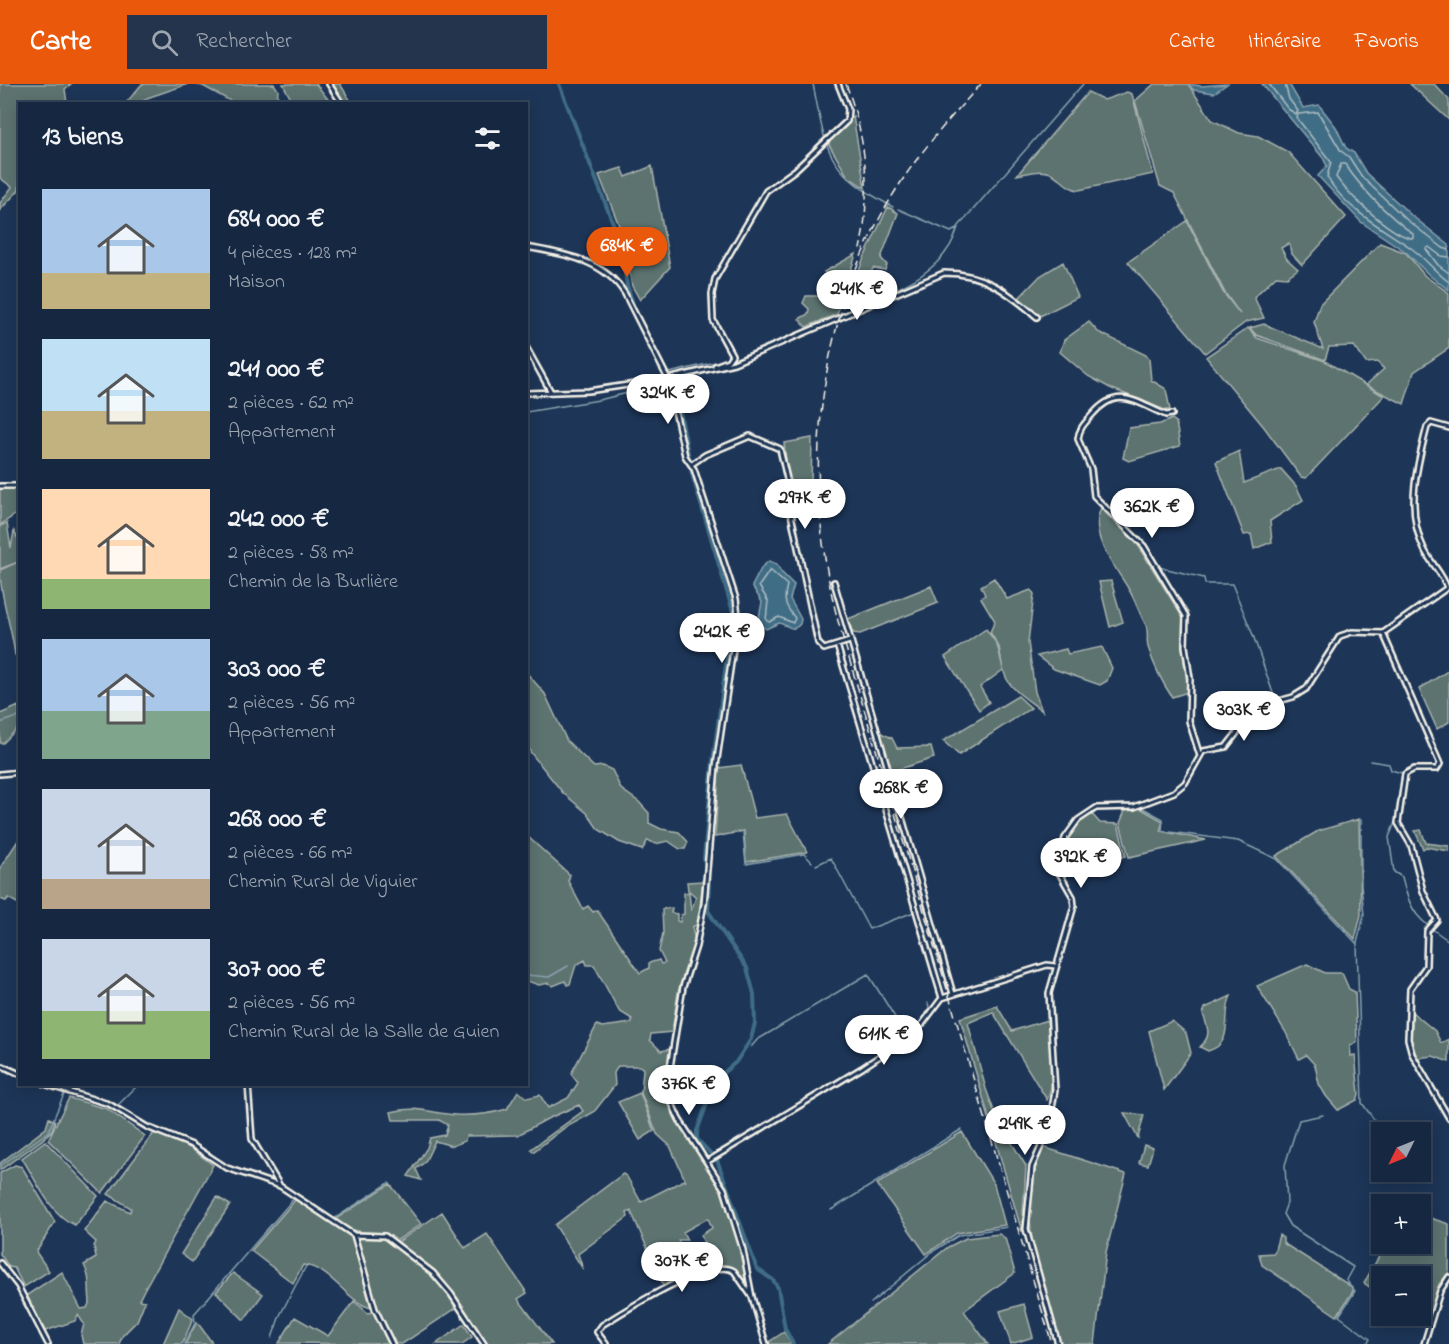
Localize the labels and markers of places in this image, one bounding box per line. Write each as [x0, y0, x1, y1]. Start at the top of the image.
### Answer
pin: 684K € [578, 227, 676, 278]
pin: 241K € [808, 270, 906, 321]
pin: 324K € [619, 374, 717, 425]
pin: 297K € [756, 479, 854, 530]
pin: 362K € [1103, 488, 1201, 539]
pin: 242K € [673, 613, 771, 664]
pin: 303K € [1195, 691, 1293, 742]
pin: 268K € [852, 769, 950, 820]
pin: 392K € [1032, 838, 1130, 889]
pin: 611K € [835, 1015, 933, 1066]
pin: 376K € [640, 1065, 738, 1116]
pin: 249K € [976, 1105, 1074, 1156]
pin: 307K € [633, 1242, 731, 1293]

